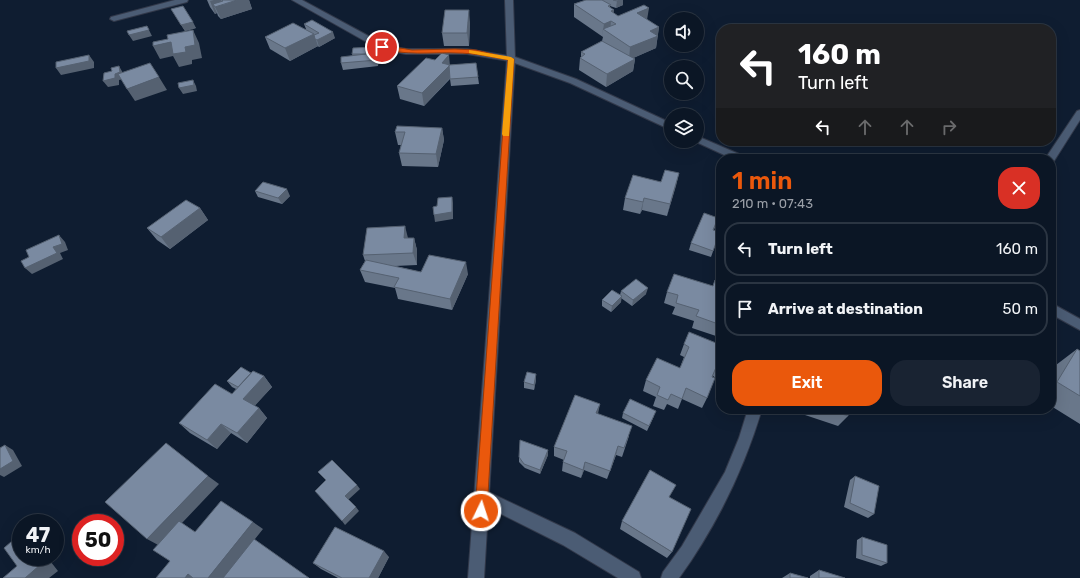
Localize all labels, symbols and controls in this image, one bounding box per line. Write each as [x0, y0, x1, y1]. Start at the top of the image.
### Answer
map controls [664, 12, 704, 148]
button: sound [664, 12, 704, 52]
pin [365, 30, 399, 64]
icon: arrive [371, 36, 393, 58]
text: 160 m [798, 38, 881, 71]
icon: left [732, 40, 784, 92]
button: search [664, 60, 704, 100]
text: Turn left [798, 72, 868, 94]
button: layers [664, 108, 704, 148]
icon: left [812, 116, 834, 138]
icon: ahead [854, 116, 876, 138]
icon: ahead [896, 116, 918, 138]
icon: right [938, 116, 960, 138]
text: 1 min [732, 167, 792, 195]
button: close [998, 167, 1040, 209]
text: 210 m · 07:43 [732, 196, 813, 211]
icon: left [734, 238, 756, 260]
text: Turn left [768, 240, 833, 258]
text: 160 m [996, 240, 1038, 258]
icon: arrive [734, 298, 756, 320]
text: Arrive at destination [768, 300, 923, 318]
text: 50 m [1003, 300, 1038, 318]
button: Exit [732, 360, 882, 406]
button: Share [890, 360, 1040, 406]
position arrow [460, 490, 502, 532]
speed limit sign: 50 [72, 514, 124, 566]
text: 47 [26, 523, 50, 547]
text: km/h [26, 544, 50, 556]

